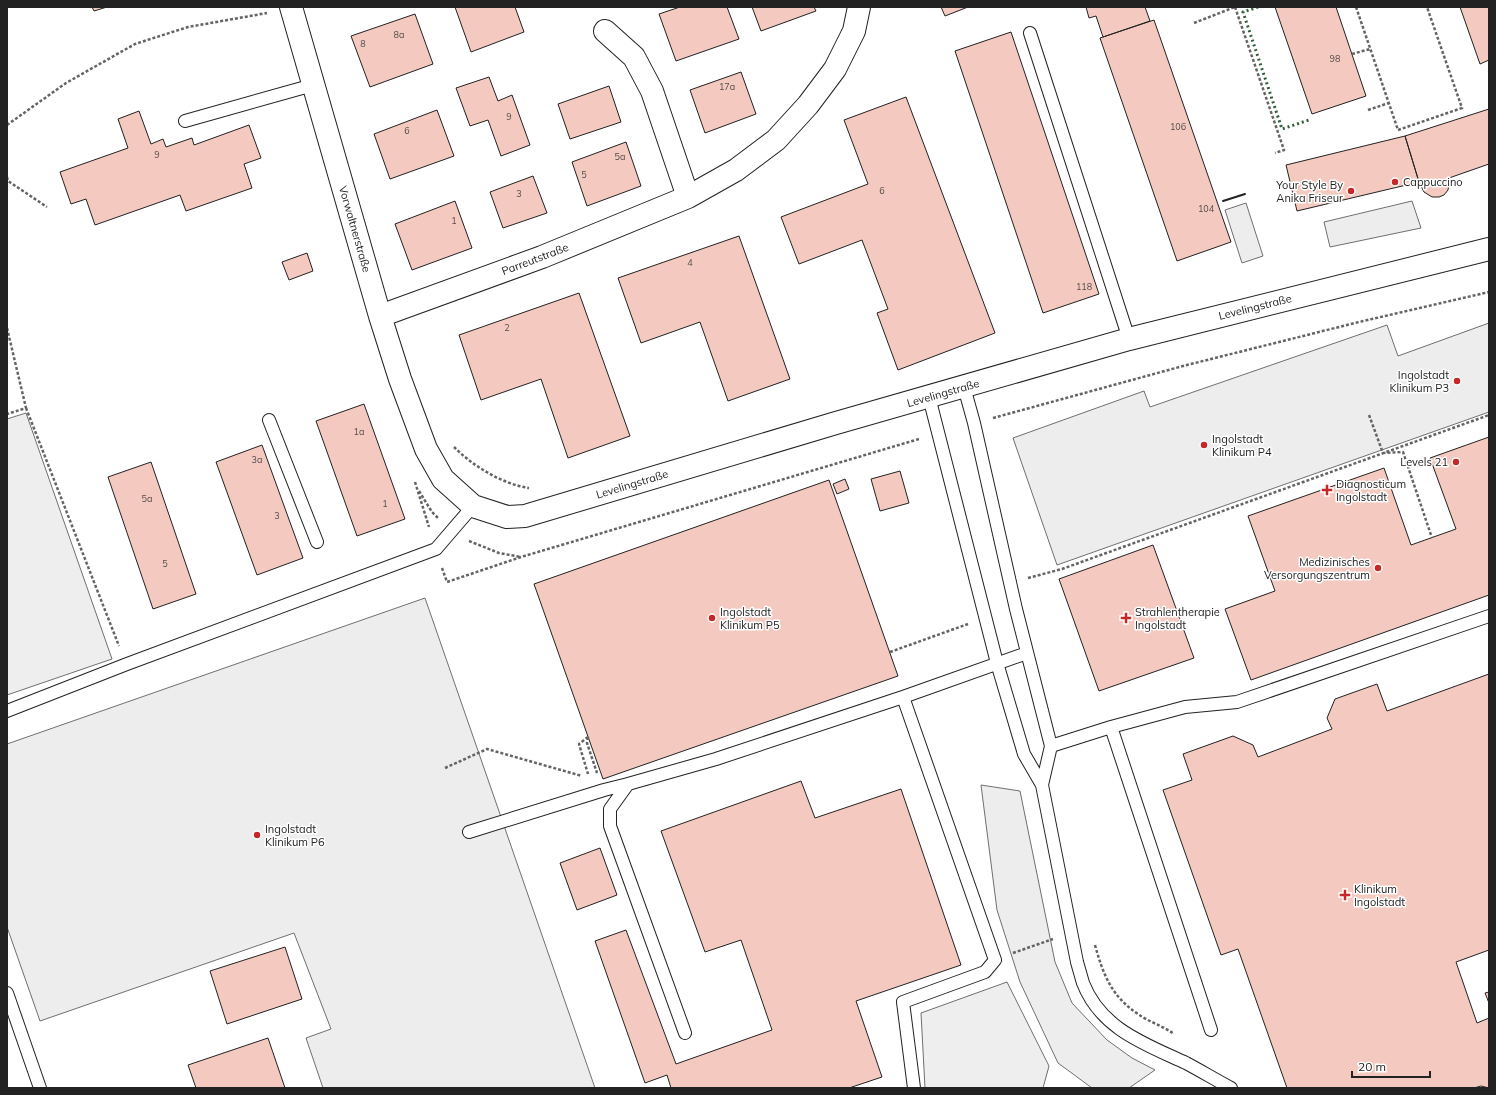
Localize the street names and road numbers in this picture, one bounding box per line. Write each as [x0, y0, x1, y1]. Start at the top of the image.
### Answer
street label: Vorwaltnerstraße [336, 184, 374, 274]
street label: Parreutstraße [500, 240, 570, 278]
street label: Levelingstraße [1217, 291, 1293, 323]
street label: Levelingstraße [905, 376, 981, 410]
street label: Levelingstraße [594, 466, 670, 502]

